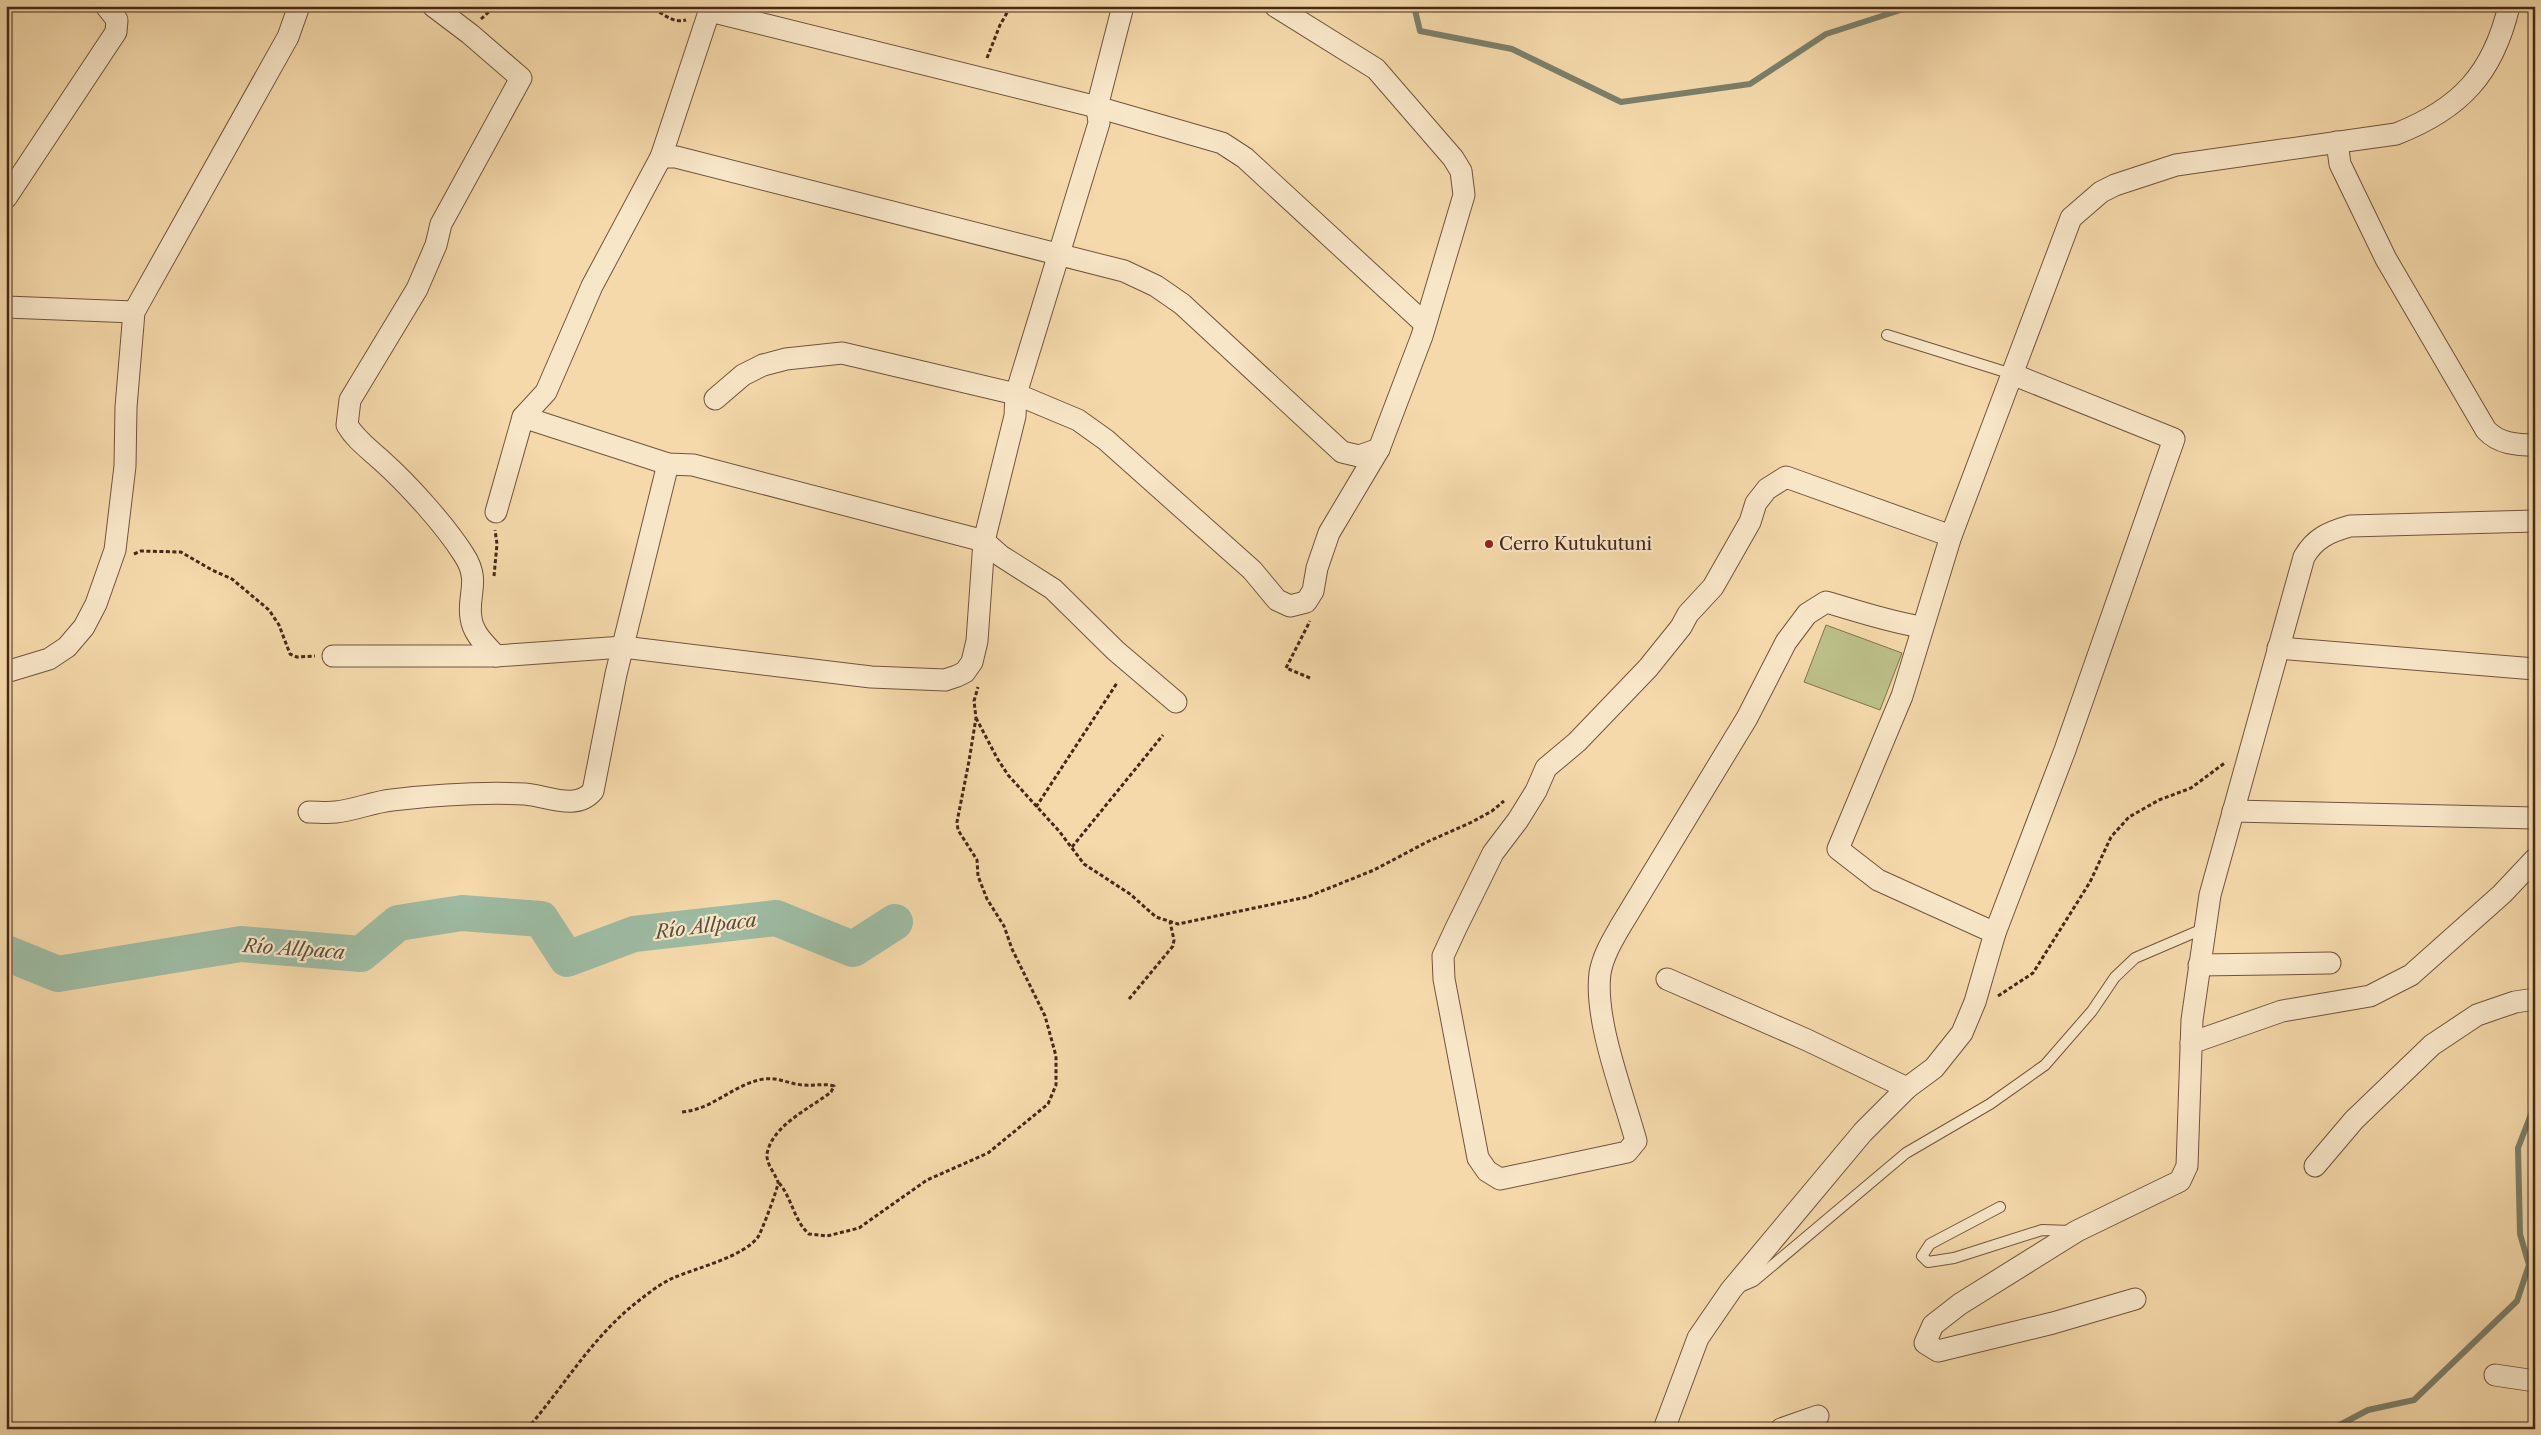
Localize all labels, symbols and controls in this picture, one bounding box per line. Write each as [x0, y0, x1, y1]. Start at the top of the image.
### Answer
place label: Cerro Kutukutuni [1499, 533, 1652, 555]
marker: Cerro Kutukutuni [1483, 538, 1495, 550]
water label: Río Allpaca [652, 908, 759, 944]
water label: Río Allpaca [240, 934, 346, 964]

